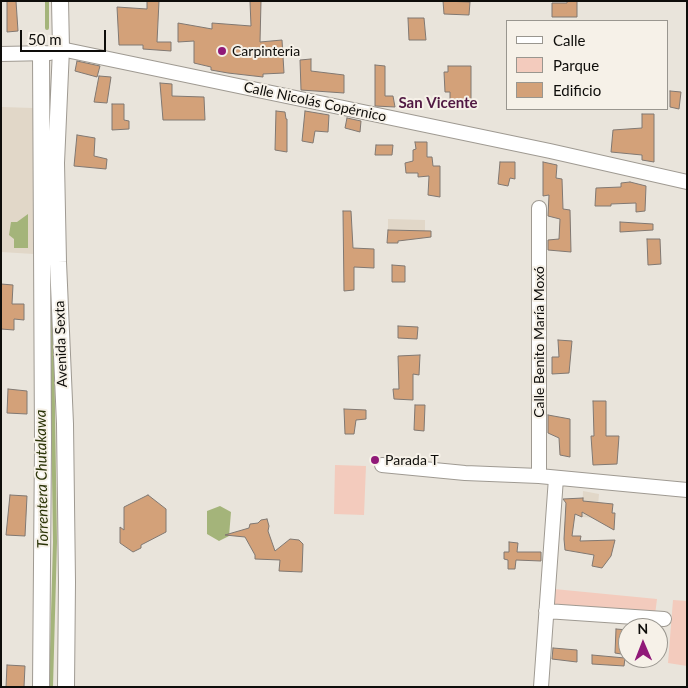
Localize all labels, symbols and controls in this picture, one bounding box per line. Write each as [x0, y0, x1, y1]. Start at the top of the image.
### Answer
scale bar [22, 20, 109, 52]
legend [506, 20, 668, 110]
text: 50 m [28, 30, 62, 48]
text: Calle [553, 31, 585, 49]
place label: Carpinteria [232, 43, 300, 59]
marker: Carpinteria [216, 45, 228, 57]
text: Parque [553, 56, 599, 74]
street label: Calle Nicolás Copérnico [242, 79, 388, 125]
text: Edificio [553, 81, 601, 99]
district label: San Vicente [398, 94, 478, 112]
street label: Calle Benito María Moxó [531, 266, 547, 418]
street label: Avenida Sexta [51, 300, 71, 388]
water label: Torrentera Chutakawa [32, 410, 52, 548]
place label: Parada T [385, 452, 439, 468]
marker: Parada T [369, 454, 381, 466]
north arrow [618, 618, 668, 668]
text: N [637, 620, 648, 637]

